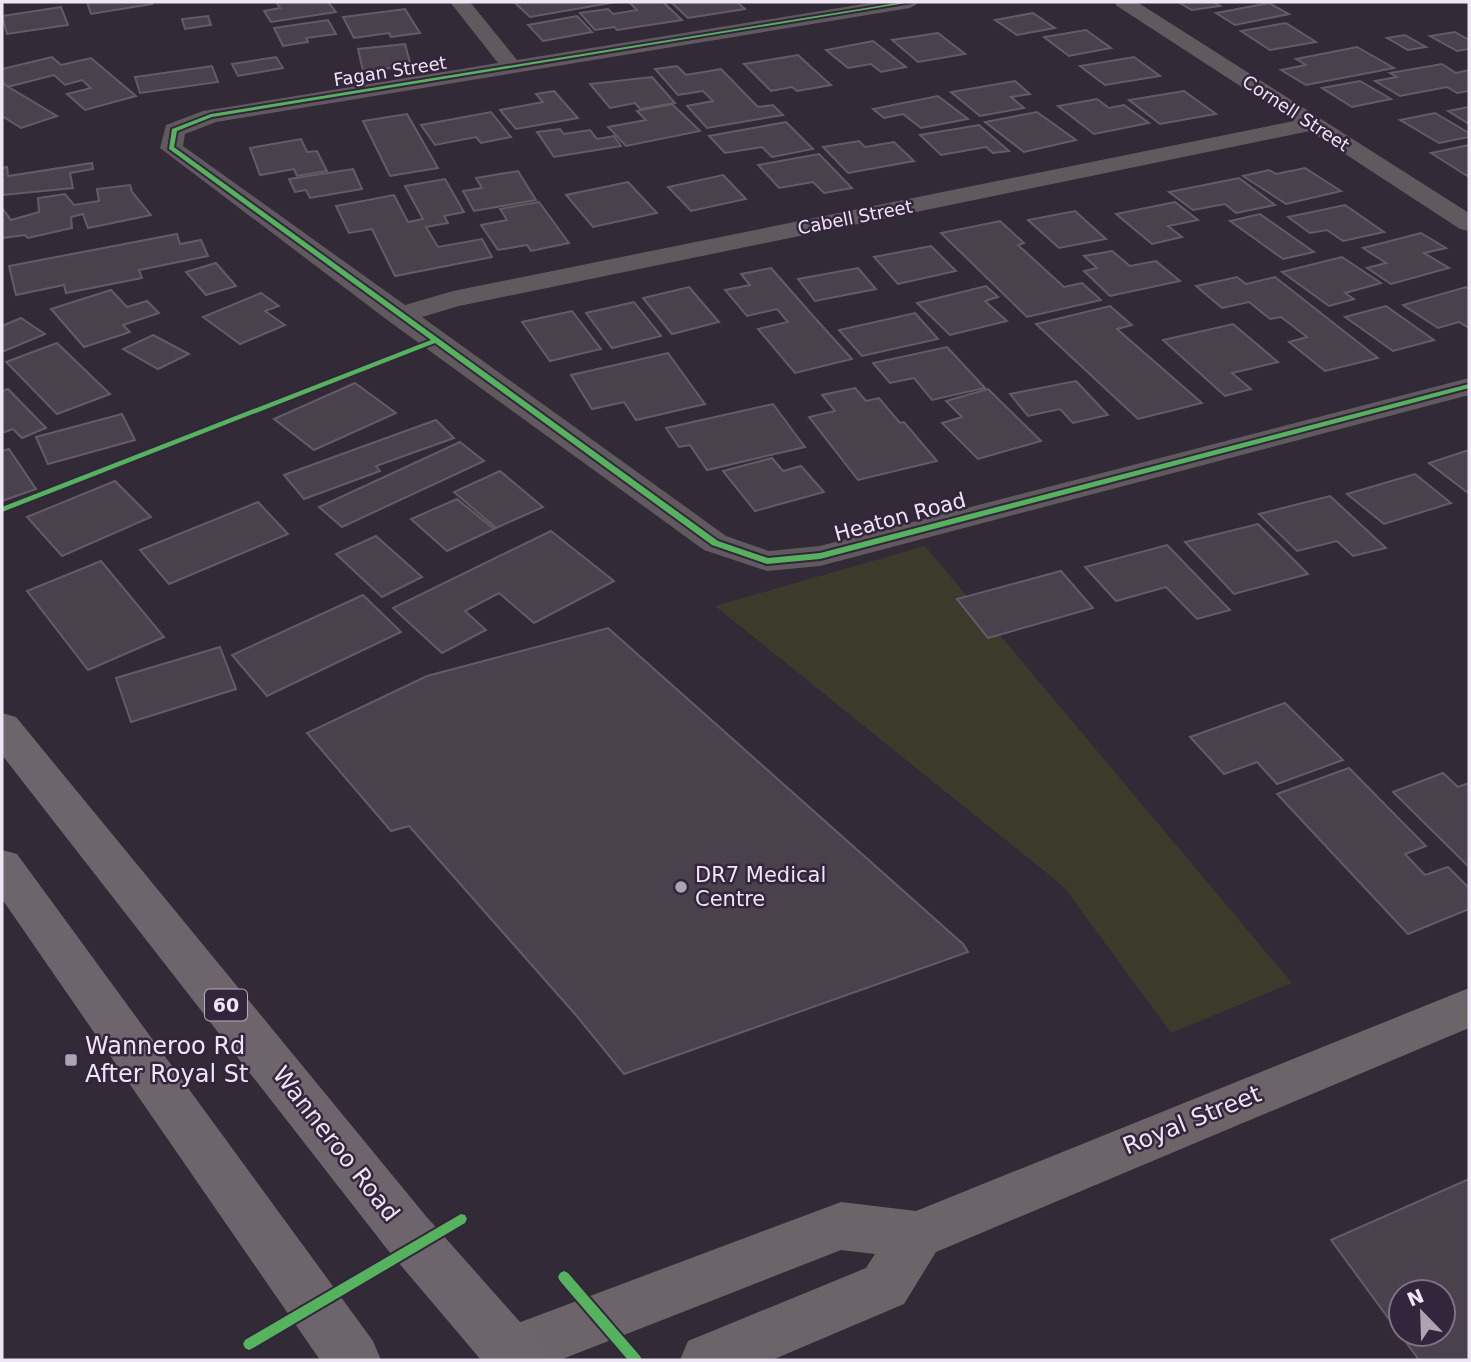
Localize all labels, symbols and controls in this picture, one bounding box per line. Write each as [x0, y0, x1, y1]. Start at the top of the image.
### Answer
street label: Fagan Street [332, 52, 448, 90]
street label: Cornell Street [1238, 71, 1354, 155]
street label: Cabell Street [796, 196, 914, 238]
street label: Heaton Road [832, 488, 968, 546]
place label: DR7 Medical Centre [695, 863, 826, 911]
marker: DR7 Medical Centre [673, 879, 689, 895]
road number: 60 [205, 990, 247, 1021]
place label: Wanneroo Rd After Royal St [85, 1032, 248, 1088]
marker: Wanneroo Rd After Royal St [63, 1052, 79, 1068]
street label: Wanneroo Road [267, 1061, 405, 1227]
street label: Royal Street [1119, 1080, 1265, 1160]
north arrow [1387, 1278, 1457, 1348]
text: N [1404, 1284, 1427, 1311]

